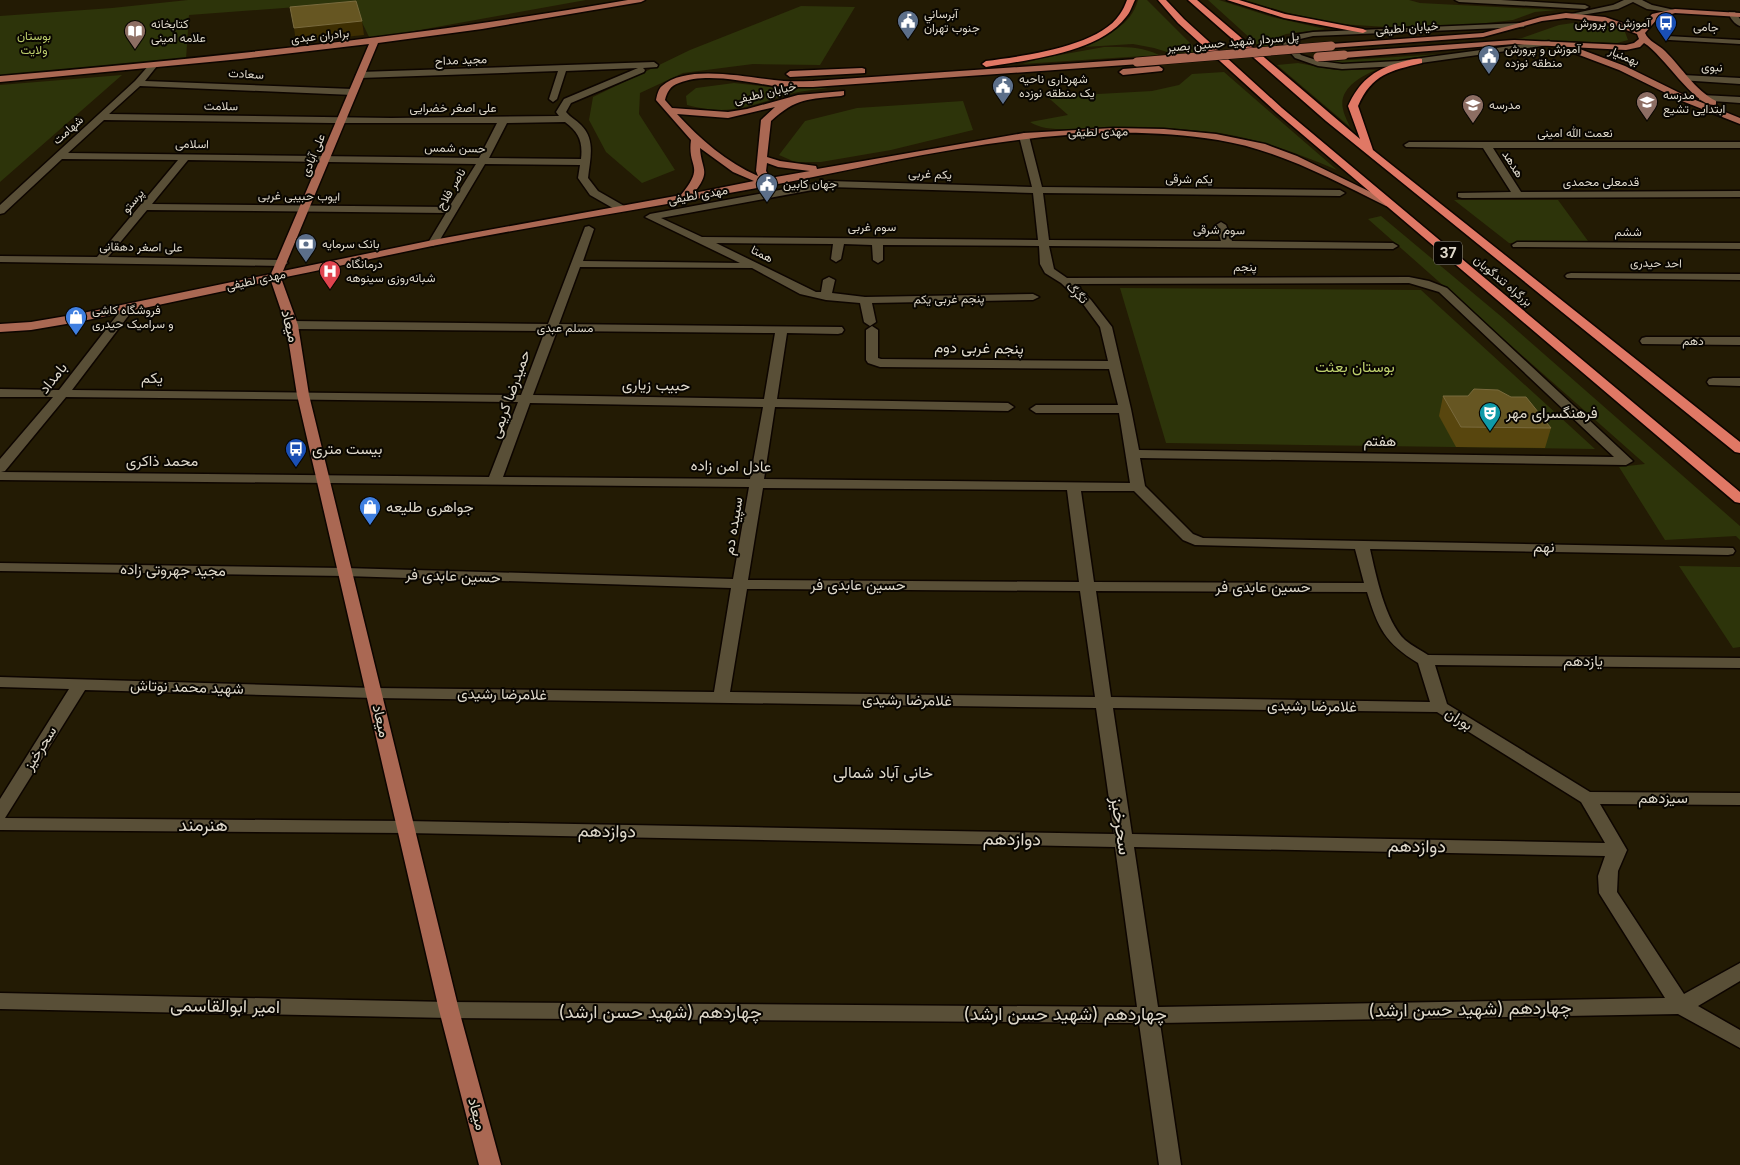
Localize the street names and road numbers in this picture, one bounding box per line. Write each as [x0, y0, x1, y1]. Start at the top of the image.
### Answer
street label: خیابان لطیفی [1375, 18, 1439, 38]
street label: جامی [1693, 18, 1719, 36]
street label: برادران عبدی [290, 25, 350, 47]
street label: پل سردار شهید حسین بصیر [1165, 28, 1300, 56]
street label: بهمنیار [1605, 42, 1642, 70]
street label: مجید مداح [435, 51, 487, 70]
street label: نبوی [1701, 58, 1723, 76]
street label: سعادت [228, 65, 264, 82]
street label: خیابان لطیفی [732, 78, 798, 108]
street label: سلامت [204, 98, 238, 113]
street label: علی اصغر خضرایی [409, 100, 497, 116]
street label: شهامت [49, 112, 87, 148]
street label: مهدی لطیفی [1068, 123, 1128, 141]
street label: نعمت الله امینی [1537, 125, 1613, 141]
street label: علی آبادی [297, 131, 329, 179]
street label: اسلامی [175, 136, 209, 152]
street label: حسن شمس [424, 139, 486, 157]
street label: هدهد [1499, 147, 1528, 180]
street label: ناصر فلاح [432, 165, 470, 213]
street label: یکم غربی [908, 165, 952, 183]
street label: یکم شرقی [1165, 171, 1213, 187]
street label: قدمعلی محمدی [1563, 174, 1639, 190]
street label: مهدی لطیفی [667, 182, 729, 208]
street label: پرستو [118, 186, 148, 216]
street label: ایوب حبیبی غربی [258, 187, 340, 205]
street label: سوم غربی [848, 219, 896, 235]
street label: سوم شرقی [1193, 222, 1245, 238]
street label: ششم [1614, 224, 1642, 240]
street label: علی اصغر دهقانی [99, 238, 183, 256]
street label: همتا [749, 242, 776, 265]
road number: 37 [1434, 242, 1462, 264]
street label: بزرگراه تندگویان [1470, 252, 1536, 310]
street label: احد حیدری [1630, 255, 1682, 271]
street label: پنجم [1233, 259, 1257, 275]
street label: مهدی لطیفی [225, 266, 287, 294]
street label: تگرگ [1063, 279, 1091, 307]
street label: پنجم غربی یکم [913, 290, 985, 308]
street label: میعاد [277, 308, 304, 344]
street label: مسلم عبدی [537, 320, 593, 336]
street label: دهم [1682, 333, 1704, 349]
street label: پنجم غربی دوم [934, 337, 1024, 359]
street label: حمیدرضا کریمی [485, 347, 535, 441]
street label: بامداد [34, 358, 71, 397]
street label: یکم [141, 368, 163, 388]
street label: حبیب زیاری [622, 374, 690, 396]
street label: هفتم [1363, 431, 1397, 451]
street label: محمد ذاکری [126, 451, 198, 471]
street label: عادل امن زاده [690, 455, 772, 477]
street label: سپیده دم [719, 495, 747, 556]
street label: نهم [1533, 537, 1555, 557]
street label: مجید جهروتی زاده [120, 559, 226, 581]
street label: حسین عابدی‌ فر [404, 564, 501, 588]
street label: حسین عابدی‌ فر [809, 575, 906, 595]
street label: حسین عابدی‌ فر [1214, 577, 1311, 597]
street label: یازدهم [1563, 651, 1603, 671]
street label: شهید محمد نوتاش [130, 675, 244, 699]
street label: غلامرضا رشیدی [457, 683, 547, 705]
street label: غلامرضا رشیدی [862, 689, 952, 711]
street label: غلامرضا رشیدی [1267, 695, 1357, 717]
street label: میعاد [369, 703, 394, 739]
street label: بوران [1442, 703, 1477, 734]
street label: سحرخیز [18, 722, 61, 774]
street label: سیزدهم [1638, 788, 1688, 808]
street label: سحرخیز [1106, 795, 1136, 856]
street label: هنرمند [178, 814, 228, 836]
street label: دوازدهم [578, 819, 636, 844]
street label: دوازدهم [983, 827, 1041, 852]
street label: دوازدهم [1388, 834, 1446, 859]
street label: امیر ابوالقاسمی [170, 994, 280, 1018]
street label: چهاردهم (شهید حسن ارشد) [1368, 996, 1572, 1023]
street label: چهاردهم (شهید حسن ارشد) [558, 1001, 762, 1024]
street label: چهاردهم (شهید حسن ارشد) [963, 1003, 1167, 1026]
street label: میعاد [464, 1095, 491, 1132]

